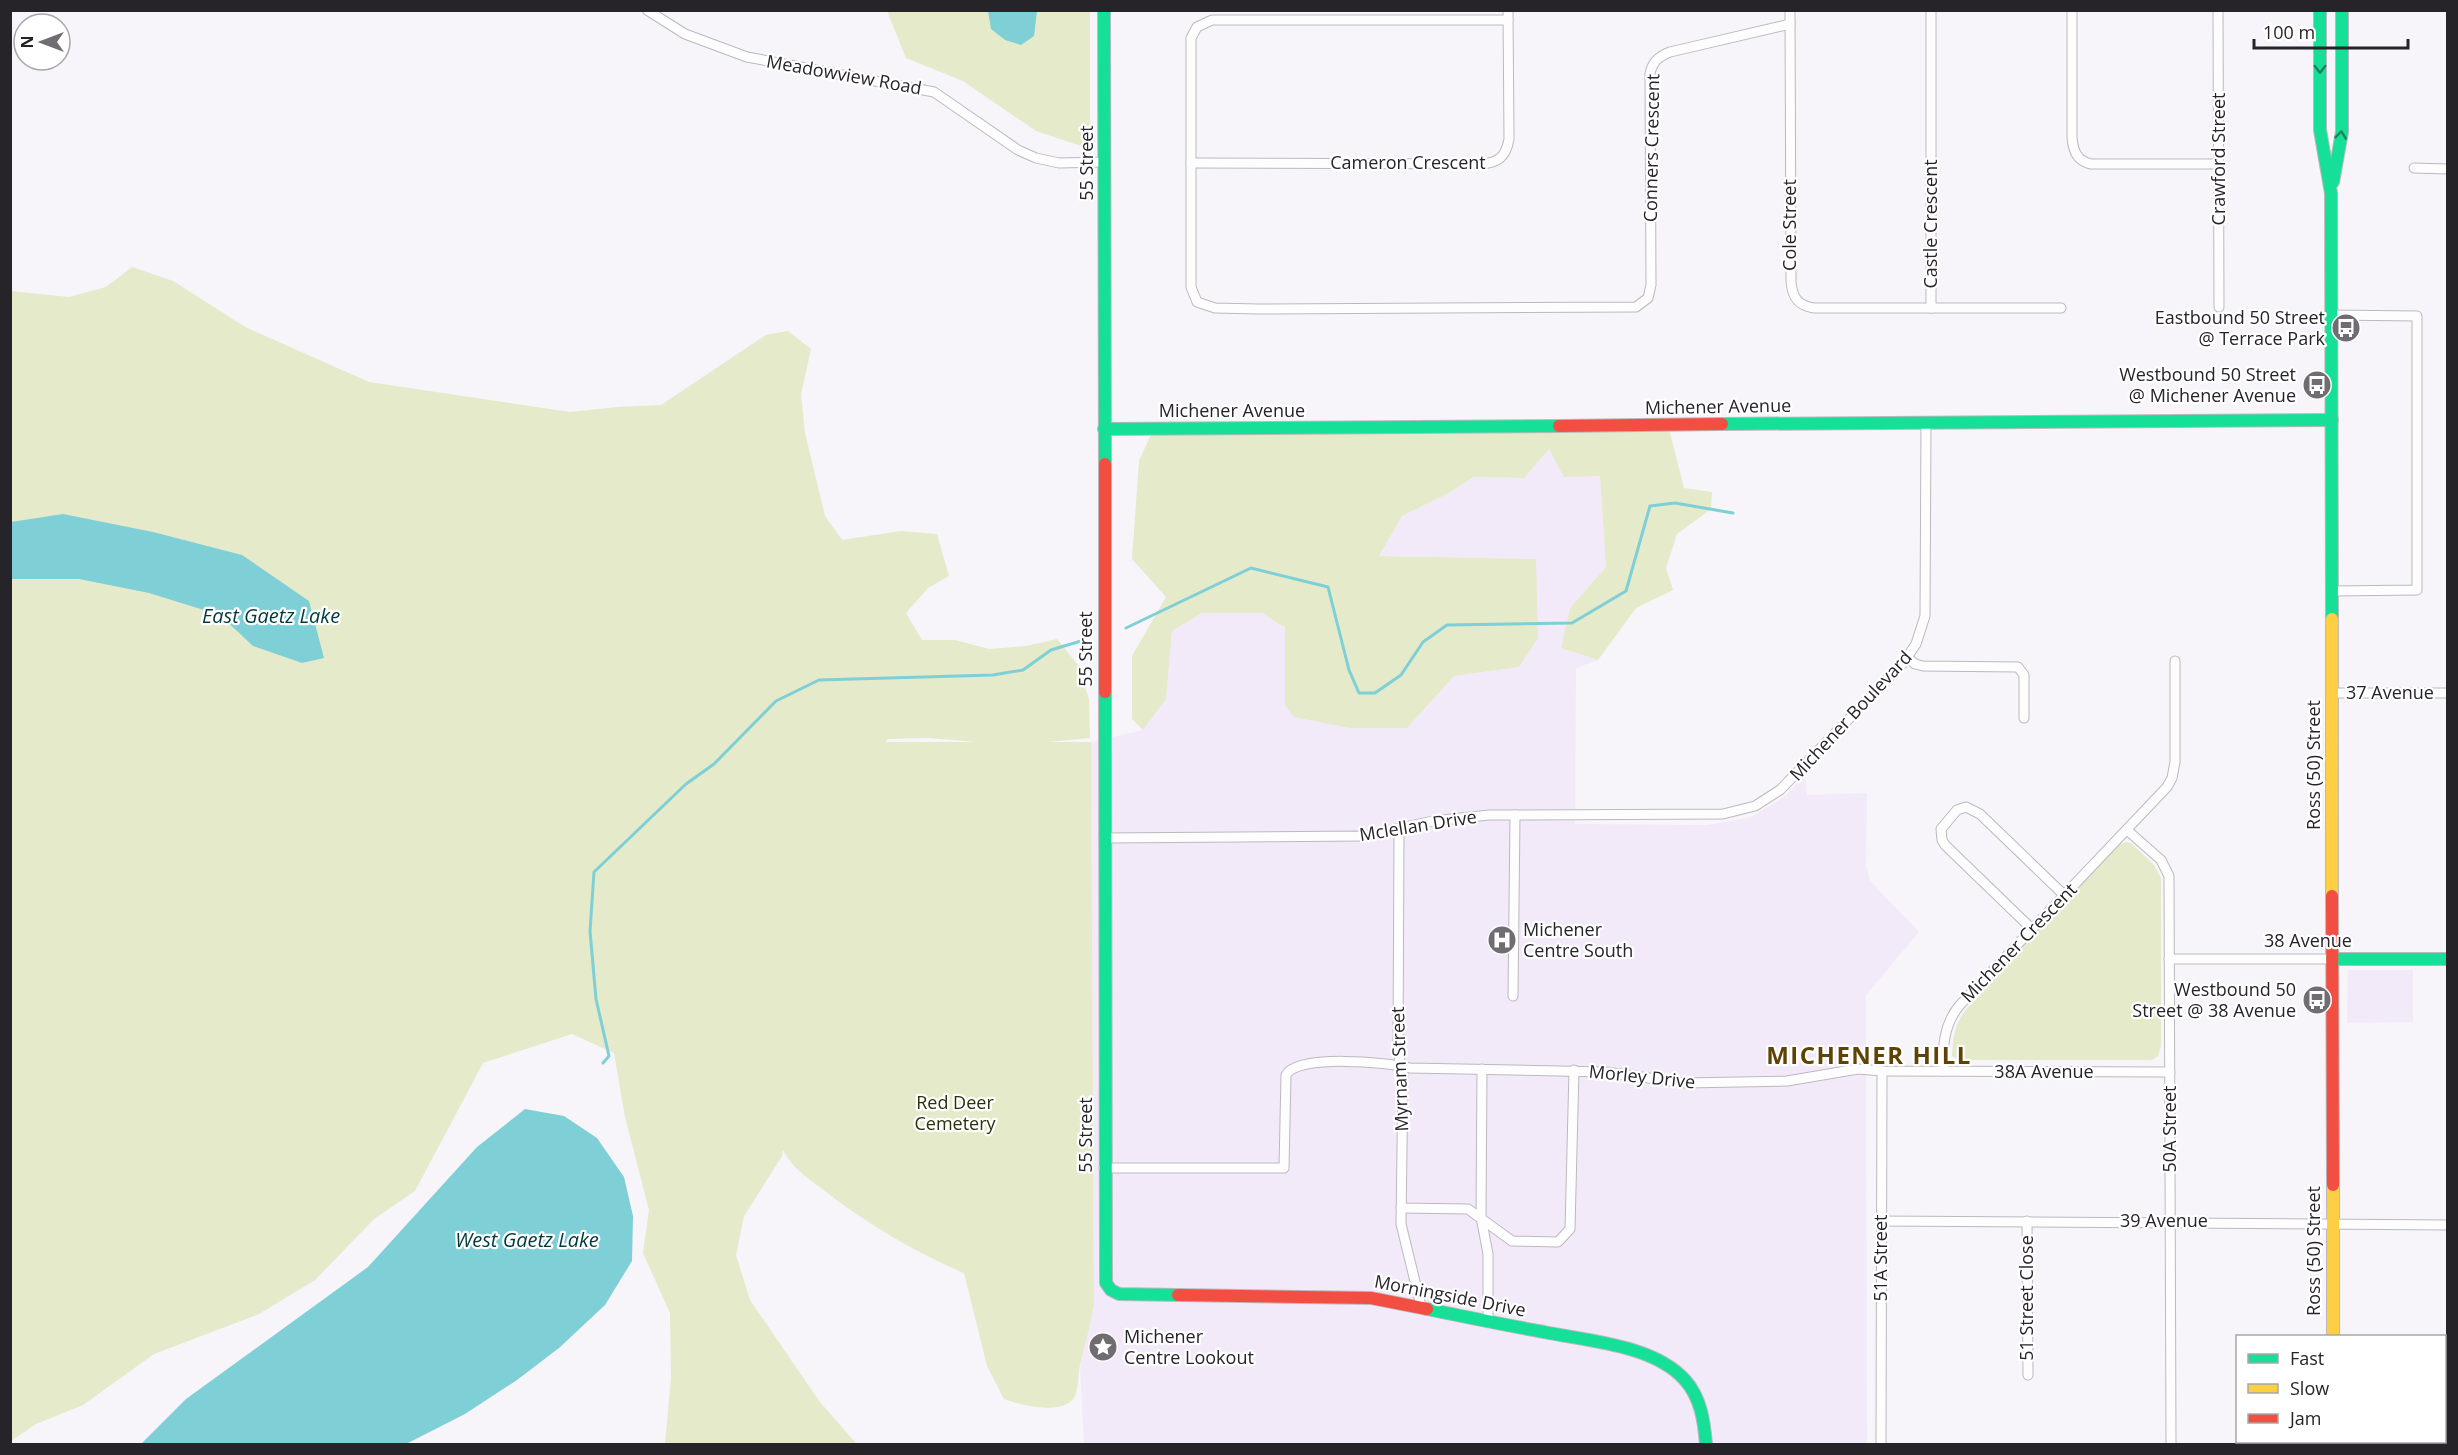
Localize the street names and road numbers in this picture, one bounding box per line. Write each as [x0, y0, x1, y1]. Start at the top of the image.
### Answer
street label: Meadowview Road [765, 49, 924, 99]
street label: Conners Crescent [1638, 74, 1664, 222]
street label: Crawford Street [2206, 93, 2230, 225]
street label: 55 Street [1074, 125, 1098, 201]
street label: Cameron Crescent [1330, 150, 1486, 174]
street label: Castle Crescent [1918, 159, 1942, 289]
street label: Cole Street [1777, 179, 1801, 271]
street label: Michener Avenue [1645, 393, 1791, 419]
street label: Michener Avenue [1159, 398, 1305, 422]
street label: 55 Street [1073, 611, 1097, 687]
street label: Michener Boulevard [1784, 645, 1917, 785]
street label: 37 Avenue [2346, 680, 2434, 704]
street label: Ross (50) Street [2301, 700, 2325, 830]
street label: Mclellan Drive [1358, 804, 1478, 846]
street label: Michener Crescent [1955, 877, 2082, 1007]
street label: 38 Avenue [2264, 928, 2352, 952]
street label: Myrnam Street [1385, 1006, 1413, 1132]
street label: Morley Drive [1588, 1058, 1696, 1094]
street label: 38A Avenue [1994, 1059, 2094, 1083]
street label: 50A Street [2157, 1086, 2181, 1172]
street label: 55 Street [1073, 1097, 1097, 1173]
street label: Ross (50) Street [2301, 1186, 2325, 1316]
street label: 39 Avenue [2120, 1208, 2208, 1232]
street label: 51A Street [1868, 1215, 1892, 1301]
street label: 51 Street Close [2014, 1235, 2038, 1361]
street label: Morningside Drive [1372, 1269, 1528, 1321]

